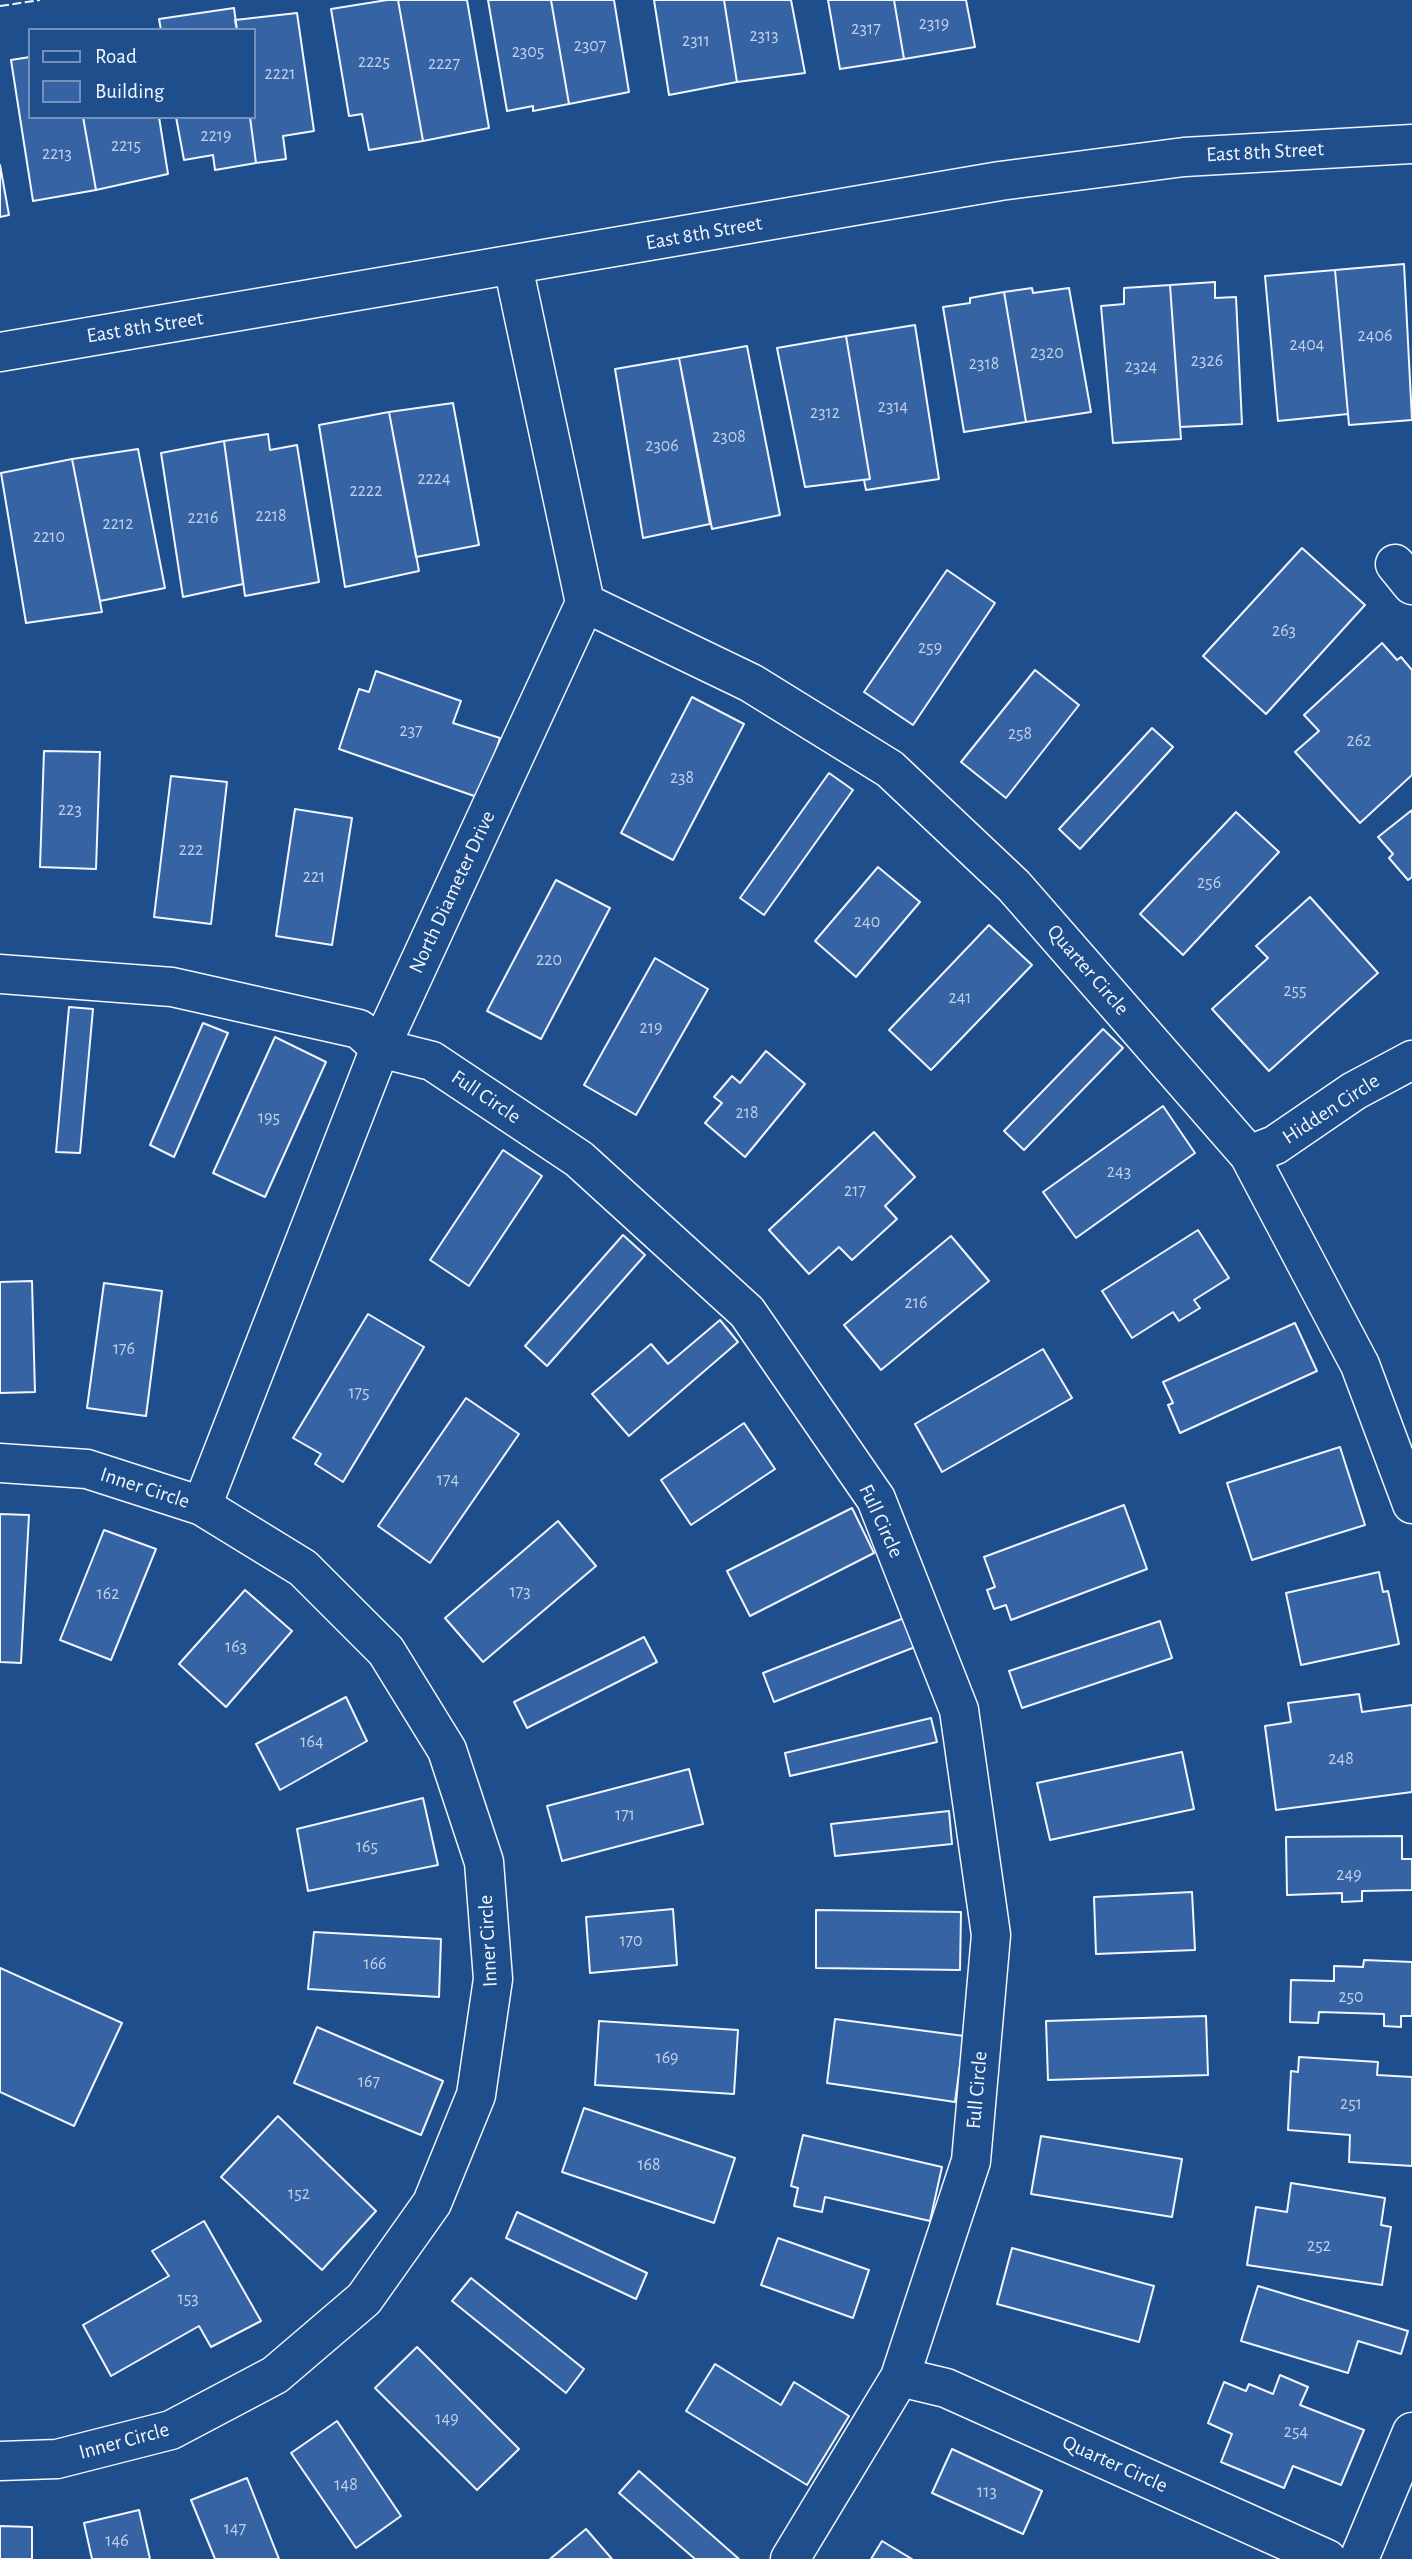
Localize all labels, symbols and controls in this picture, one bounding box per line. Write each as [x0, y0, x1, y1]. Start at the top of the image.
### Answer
house number: 2319 [919, 13, 949, 35]
house number: 2317 [851, 18, 881, 40]
house number: 2313 [749, 25, 779, 47]
legend [28, 28, 256, 119]
house number: 2311 [682, 30, 710, 52]
house number: 2307 [574, 35, 606, 57]
house number: 2305 [512, 41, 544, 63]
text: Road [95, 46, 137, 67]
house number: 2225 [358, 51, 390, 73]
house number: 2227 [428, 53, 460, 75]
house number: 2221 [265, 63, 295, 85]
text: Building [95, 81, 164, 102]
house number: 2219 [200, 125, 232, 147]
house number: 2215 [111, 135, 141, 157]
street label: East 8th Street [1206, 136, 1324, 168]
house number: 2213 [42, 143, 72, 165]
street label: East 8th Street [644, 210, 764, 256]
street label: East 8th Street [85, 305, 205, 349]
house number: 2406 [1358, 325, 1392, 347]
house number: 2404 [1289, 334, 1325, 356]
house number: 2320 [1030, 342, 1064, 364]
house number: 2326 [1191, 350, 1223, 372]
house number: 2318 [969, 353, 999, 375]
house number: 2324 [1125, 356, 1157, 378]
house number: 2314 [878, 396, 908, 418]
house number: 2312 [810, 402, 840, 424]
house number: 2308 [712, 426, 746, 448]
house number: 2306 [645, 435, 679, 457]
house number: 2224 [417, 468, 451, 490]
house number: 2222 [350, 480, 382, 502]
house number: 2218 [255, 505, 287, 527]
house number: 2216 [187, 507, 219, 529]
house number: 2212 [103, 513, 133, 535]
house number: 2210 [33, 526, 65, 548]
house number: 263 [1272, 620, 1296, 642]
house number: 259 [918, 637, 942, 659]
house number: 237 [399, 720, 423, 742]
house number: 258 [1008, 723, 1032, 745]
house number: 262 [1347, 730, 1371, 752]
house number: 238 [670, 767, 694, 789]
house number: 223 [58, 799, 82, 821]
street label: North Diameter Drive [403, 807, 501, 977]
house number: 222 [179, 839, 203, 861]
house number: 221 [303, 866, 325, 888]
house number: 256 [1197, 872, 1221, 894]
house number: 240 [854, 911, 880, 933]
street label: Quarter Circle [1042, 919, 1134, 1021]
house number: 220 [536, 949, 562, 971]
house number: 255 [1283, 980, 1307, 1002]
house number: 241 [948, 987, 972, 1009]
house number: 219 [640, 1017, 662, 1039]
street label: Full Circle [446, 1065, 526, 1129]
street label: Hidden Circle [1278, 1068, 1384, 1150]
house number: 218 [736, 1102, 758, 1124]
house number: 195 [258, 1107, 280, 1129]
house number: 243 [1107, 1161, 1131, 1183]
house number: 217 [844, 1180, 866, 1202]
house number: 216 [905, 1292, 927, 1314]
house number: 176 [113, 1338, 135, 1360]
house number: 175 [348, 1382, 370, 1404]
street label: Inner Circle [97, 1462, 193, 1514]
house number: 174 [437, 1469, 459, 1491]
street label: Full Circle [853, 1480, 909, 1562]
house number: 173 [509, 1581, 531, 1603]
house number: 162 [97, 1583, 119, 1605]
house number: 163 [225, 1636, 247, 1658]
house number: 164 [300, 1731, 324, 1753]
house number: 248 [1328, 1748, 1354, 1770]
house number: 171 [615, 1804, 635, 1826]
house number: 165 [356, 1836, 378, 1858]
house number: 249 [1336, 1864, 1362, 1886]
street label: Inner Circle [473, 1894, 503, 1988]
house number: 170 [619, 1930, 643, 1952]
house number: 166 [363, 1953, 387, 1975]
house number: 250 [1338, 1986, 1364, 2008]
house number: 169 [655, 2047, 679, 2069]
street label: Full Circle [961, 2050, 993, 2130]
house number: 167 [358, 2071, 380, 2093]
house number: 251 [1340, 2093, 1362, 2115]
house number: 168 [637, 2154, 661, 2176]
house number: 152 [288, 2183, 310, 2205]
house number: 252 [1307, 2235, 1331, 2257]
house number: 153 [177, 2288, 199, 2310]
house number: 149 [435, 2408, 459, 2430]
street label: Inner Circle [76, 2417, 172, 2465]
house number: 254 [1284, 2421, 1308, 2443]
street label: Quarter Circle [1059, 2430, 1171, 2498]
house number: 148 [334, 2474, 358, 2496]
house number: 113 [977, 2481, 997, 2503]
house number: 147 [224, 2518, 246, 2540]
house number: 146 [105, 2530, 129, 2552]

